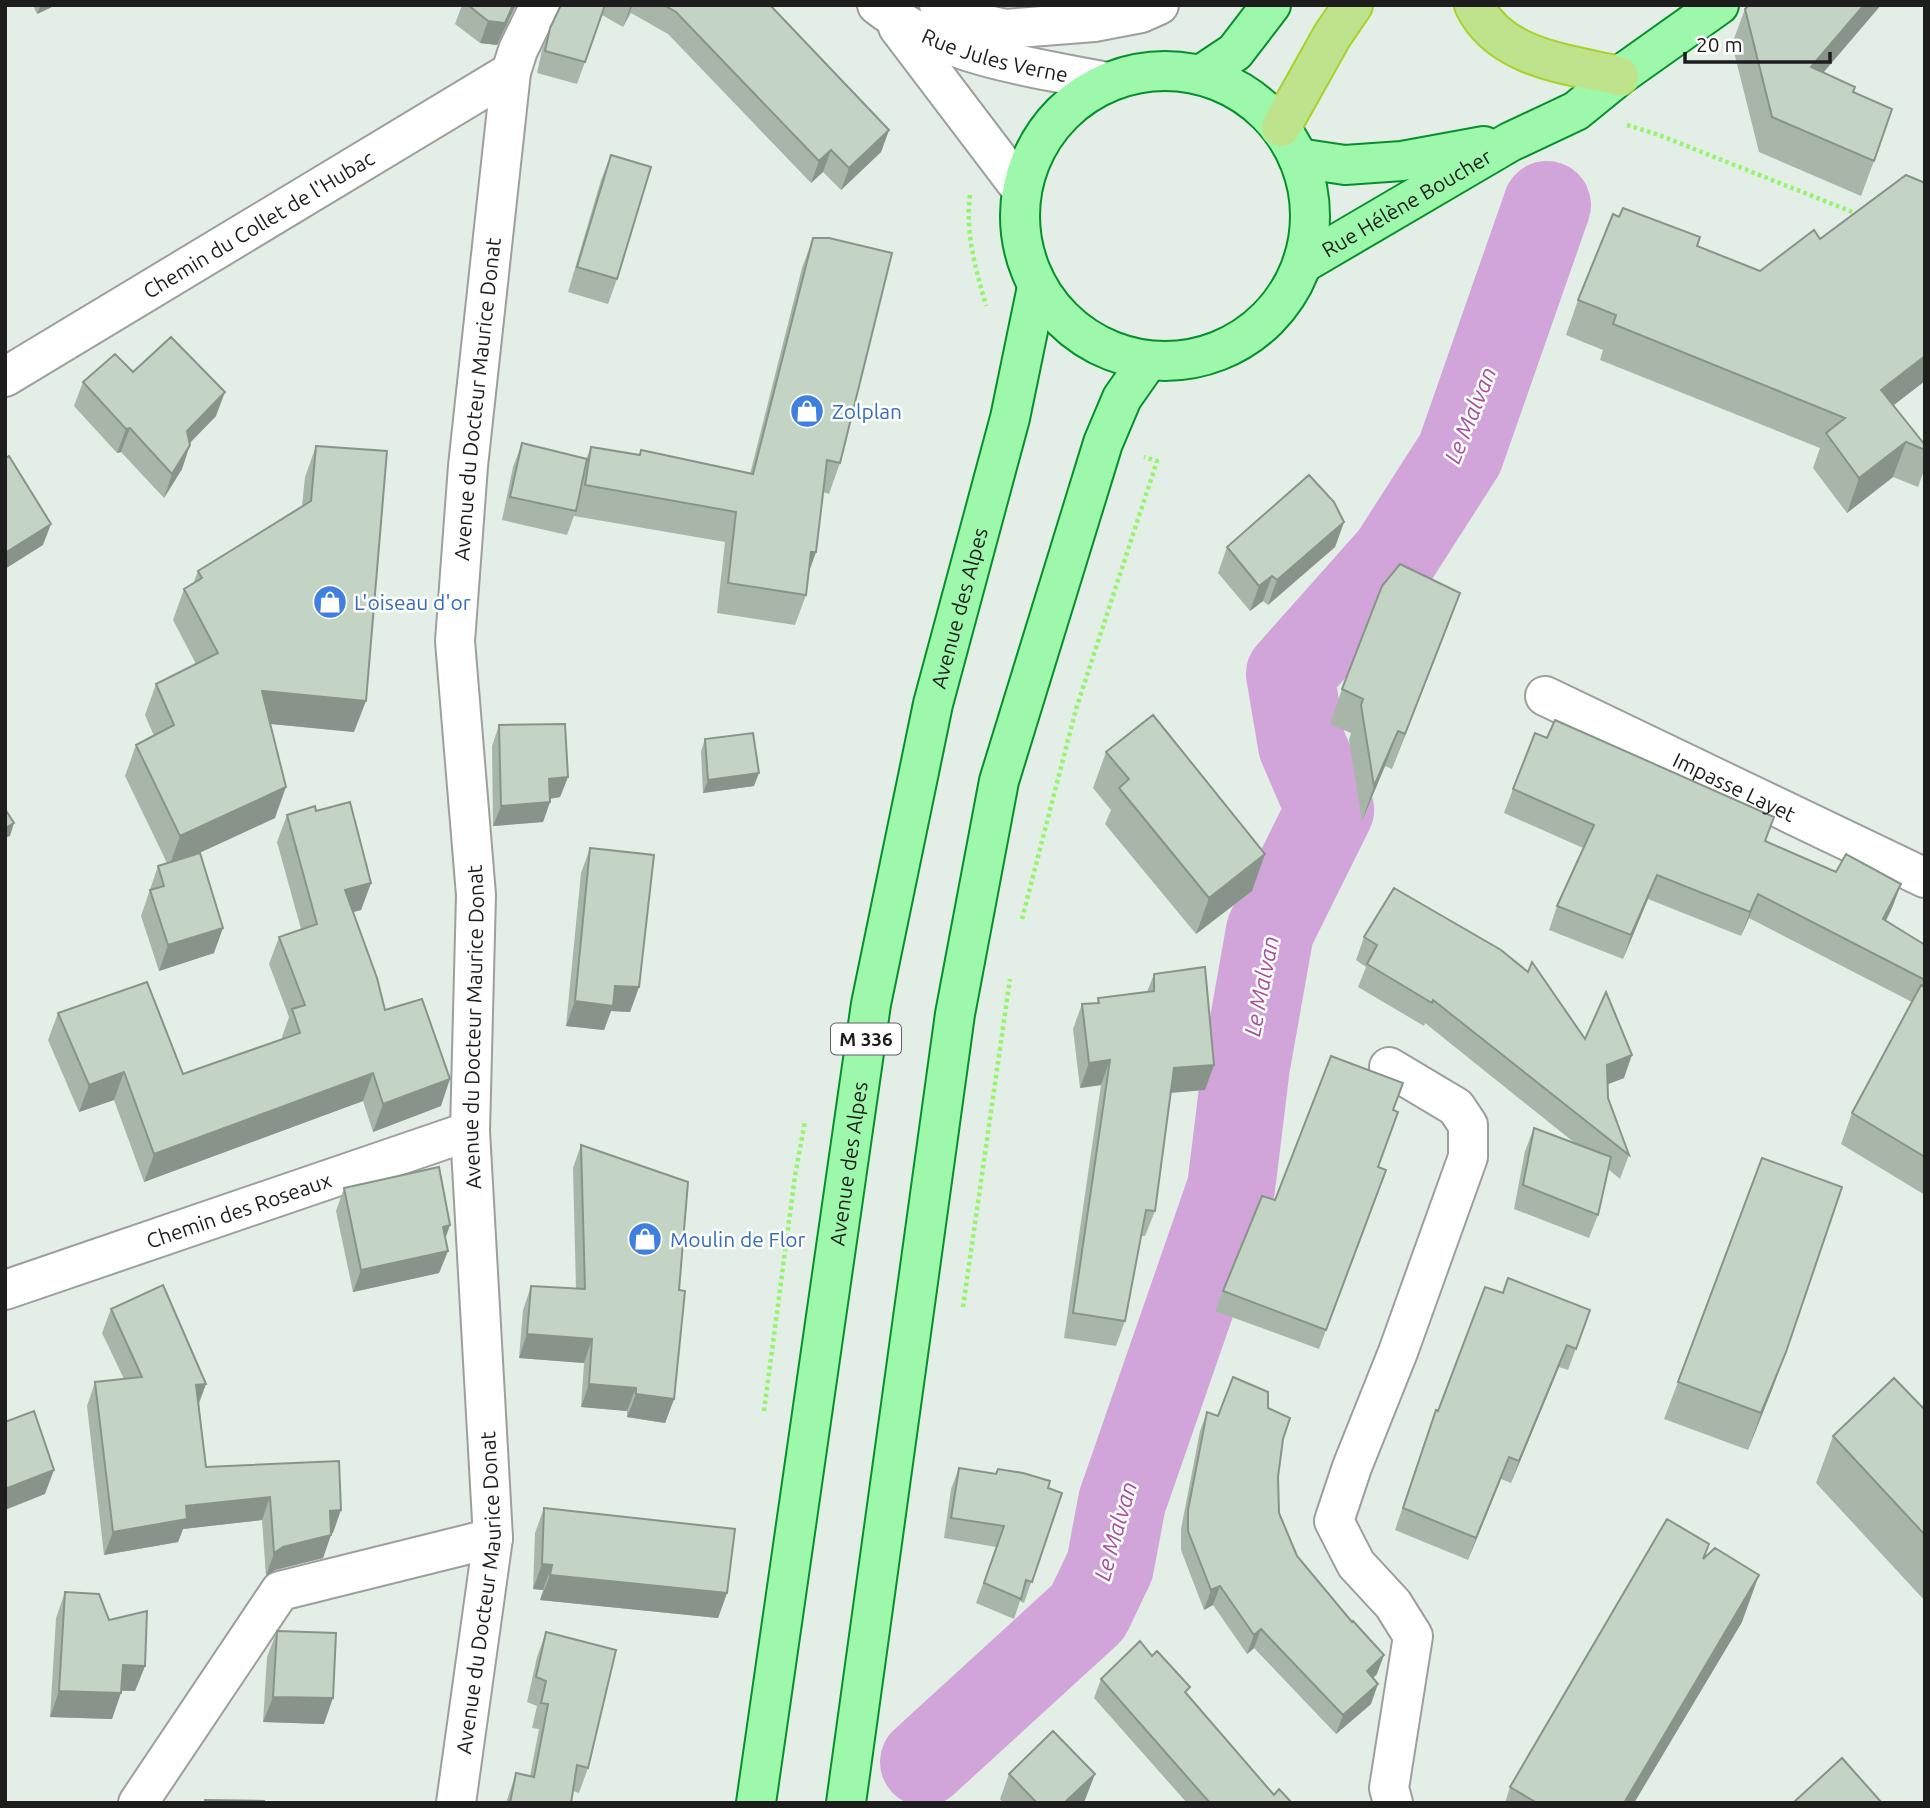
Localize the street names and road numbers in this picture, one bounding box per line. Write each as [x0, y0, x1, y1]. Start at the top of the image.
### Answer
street label: Rue Jules Verne [918, 23, 1070, 86]
street label: Rue Hélène Boucher [1317, 144, 1495, 262]
street label: Chemin du Collet de l'Hubac [139, 145, 378, 303]
street label: Avenue du Docteur Maurice Donat [449, 236, 505, 562]
street label: Avenue des Alpes [926, 525, 992, 691]
street label: Impasse Layet [1669, 747, 1799, 826]
street label: Avenue du Docteur Maurice Donat [458, 864, 488, 1190]
road number: M 336 [831, 1023, 901, 1054]
street label: Avenue des Alpes [824, 1080, 872, 1247]
street label: Chemin des Roseaux [143, 1167, 335, 1253]
street label: Avenue du Docteur Maurice Donat [451, 1431, 505, 1755]

